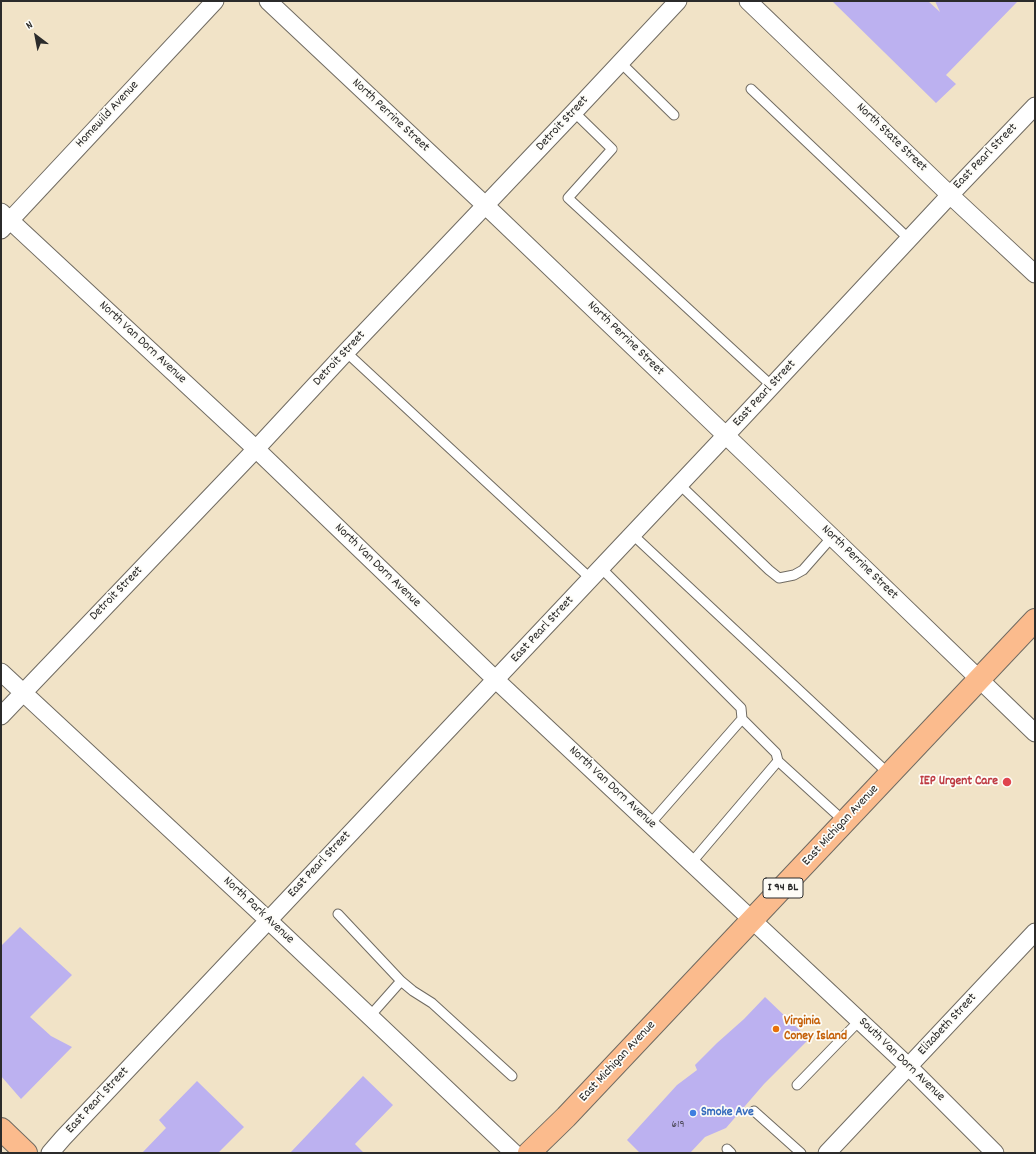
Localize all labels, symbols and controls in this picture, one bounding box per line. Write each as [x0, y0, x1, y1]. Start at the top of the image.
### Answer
north arrow [16, 16, 56, 56]
text: N [23, 18, 36, 34]
street label: North Perrine Street [348, 76, 432, 156]
street label: Homewild Avenue [73, 78, 143, 152]
street label: Detroit Street [534, 93, 592, 155]
street label: North State Street [852, 100, 930, 176]
street label: East Pearl Street [951, 121, 1021, 193]
street label: North Van Dorn Avenue [95, 298, 189, 388]
street label: North Perrine Street [583, 298, 667, 380]
street label: Detroit Street [311, 328, 369, 390]
street label: East Pearl Street [730, 357, 800, 431]
street label: North Van Dorn Avenue [331, 521, 423, 611]
street label: North Perrine Street [817, 522, 901, 604]
street label: Detroit Street [87, 564, 147, 624]
street label: East Pearl Street [508, 593, 578, 667]
street label: North Van Dorn Avenue [565, 743, 659, 833]
place label: IEP Urgent Care [920, 774, 998, 790]
marker: IEP Urgent Care [1001, 776, 1013, 788]
street label: East Michigan Avenue [799, 782, 883, 870]
street label: East Pearl Street [285, 828, 355, 902]
street label: North Park Avenue [219, 874, 297, 948]
road number: I 94 BL [763, 878, 803, 898]
street label: Elizabeth Street [915, 991, 981, 1059]
place label: Virginia Coney Island [784, 1014, 847, 1045]
street label: South Van Dorn Avenue [855, 1015, 947, 1105]
street label: East Michigan Avenue [576, 1018, 660, 1106]
marker: Virginia Coney Island [771, 1024, 781, 1034]
street label: East Pearl Street [63, 1064, 133, 1138]
place label: Smoke Ave [701, 1105, 754, 1121]
marker: Smoke Ave [688, 1108, 698, 1118]
house number: 619 [672, 1118, 684, 1132]

